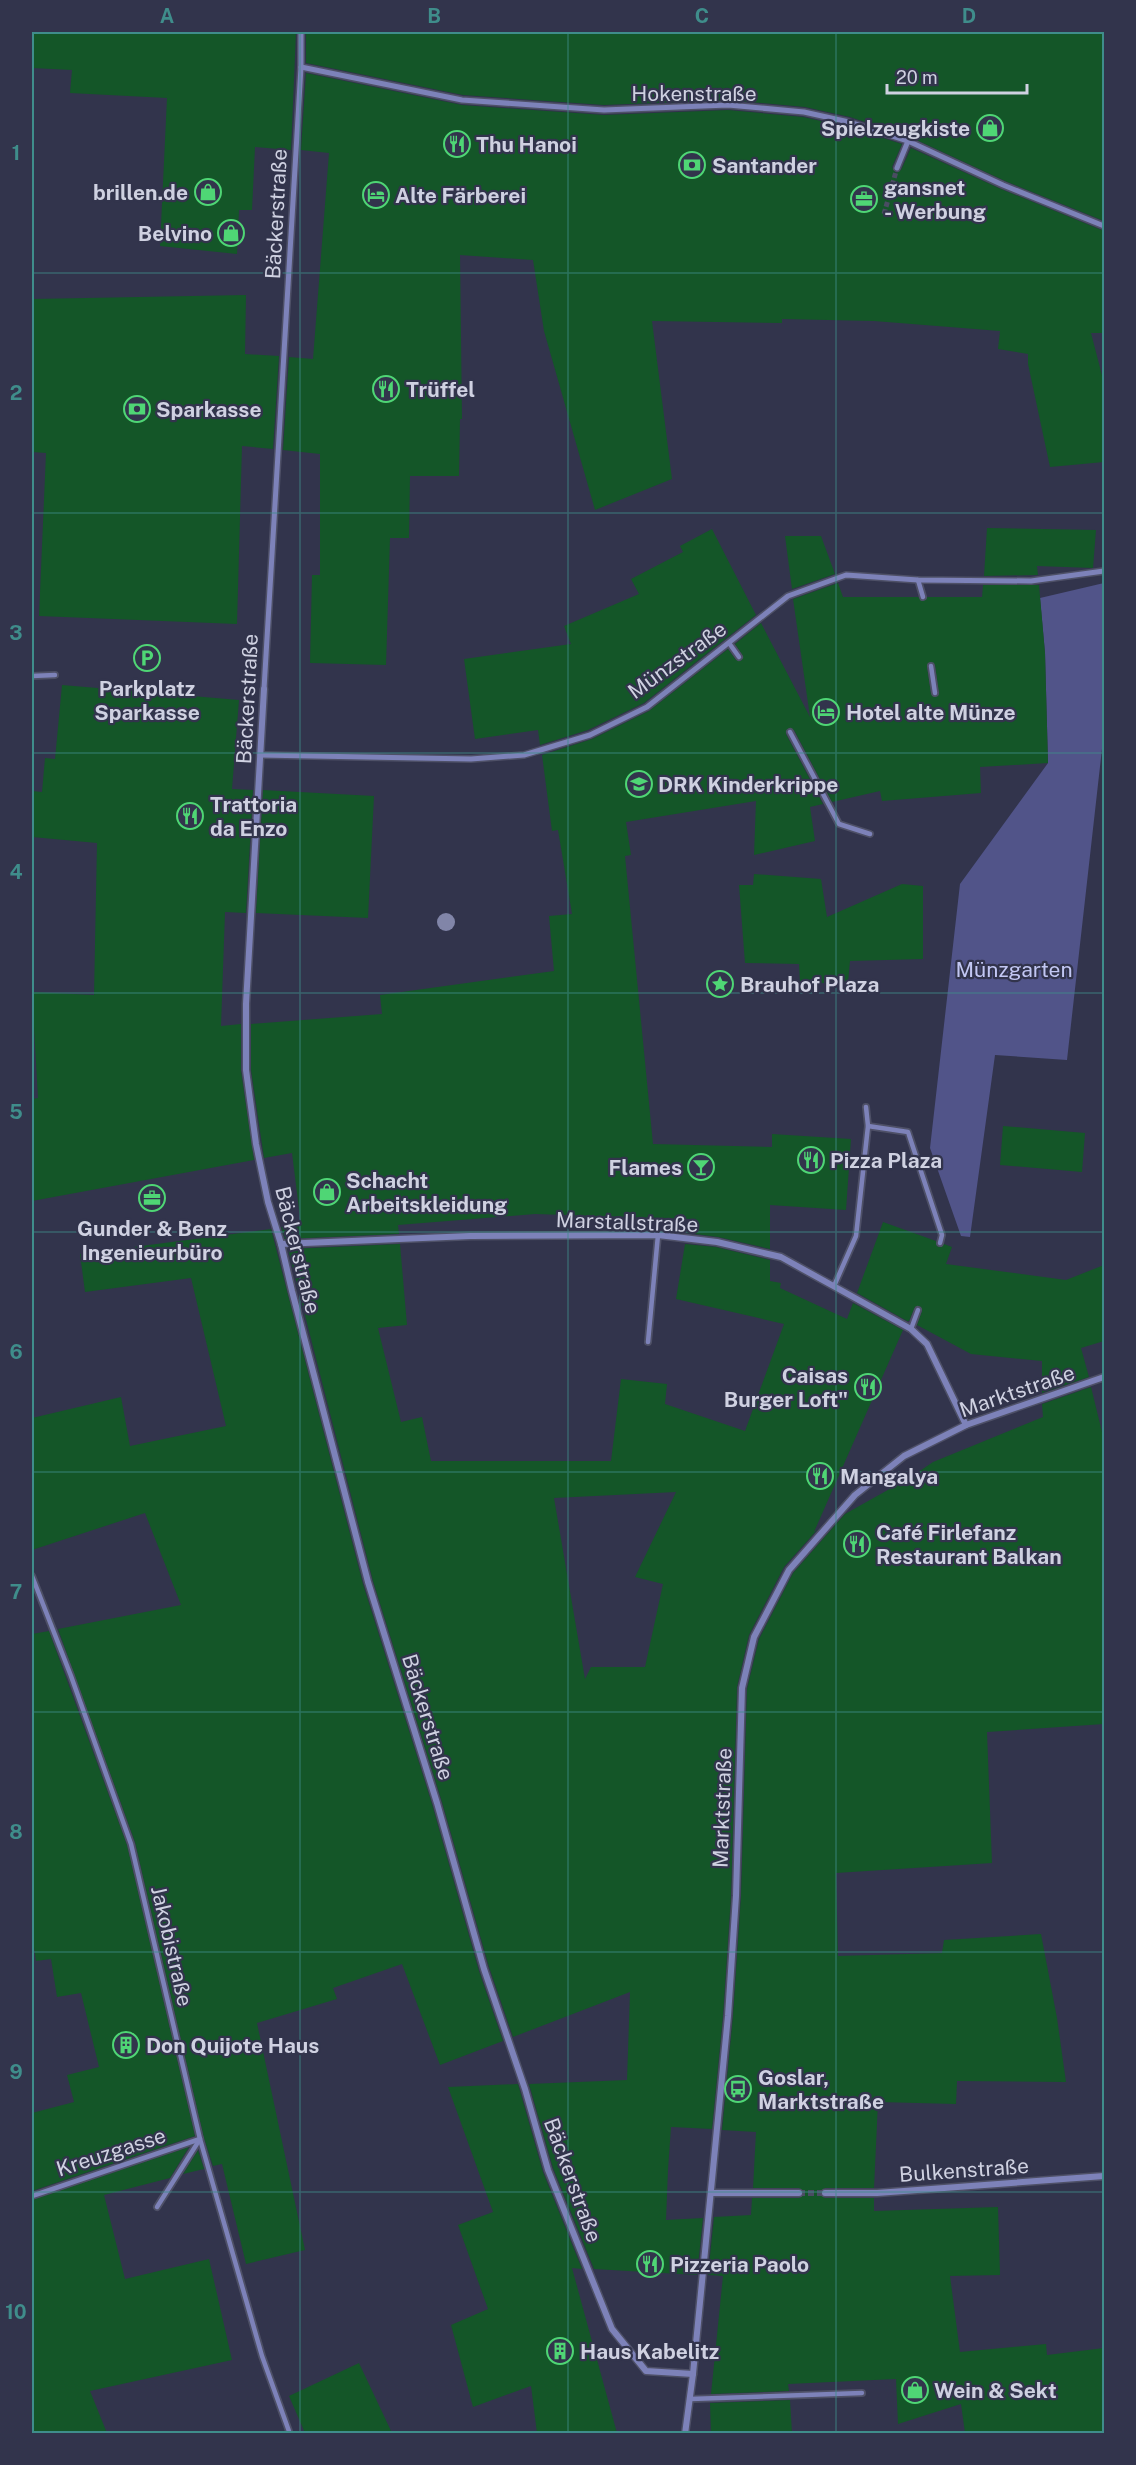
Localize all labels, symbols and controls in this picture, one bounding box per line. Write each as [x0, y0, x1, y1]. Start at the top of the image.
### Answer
text: A [160, 4, 174, 28]
text: B [427, 4, 441, 28]
text: C [695, 4, 709, 28]
text: D [962, 4, 976, 28]
scale bar [887, 57, 1026, 95]
text: 20 m [896, 67, 938, 88]
street label: Hokenstraße [631, 81, 757, 106]
shop icon: Spielzeugkiste [975, 113, 1005, 143]
place label: Spielzeugkiste [821, 116, 970, 141]
restaurant icon: Thu Hanoi [442, 129, 472, 159]
place label: Thu Hanoi [476, 132, 577, 157]
text: 1 [12, 141, 20, 165]
street label: Bäckerstraße [260, 148, 292, 280]
bank icon: Santander [677, 150, 707, 180]
place label: Santander [712, 153, 817, 178]
place label: gansnet - Werbung [884, 175, 986, 224]
shop icon: brillen.de [193, 177, 223, 207]
place label: brillen.de [93, 180, 188, 205]
hotel icon: Alte Färberei [361, 180, 391, 210]
place label: Alte Färberei [395, 183, 526, 208]
office icon: gansnet - Werbung [849, 184, 879, 214]
shop icon: Belvino [216, 218, 246, 248]
place label: Belvino [138, 221, 212, 246]
restaurant icon: Trüffel [371, 374, 401, 404]
place label: Trüffel [406, 377, 475, 402]
text: 2 [10, 381, 22, 405]
bank icon: Sparkasse [122, 394, 152, 424]
place label: Sparkasse [156, 397, 262, 422]
street label: Münzstraße [623, 616, 731, 704]
text: 3 [9, 621, 23, 645]
street label: Bäckerstraße [231, 633, 263, 765]
parking icon: Parkplatz Sparkasse [132, 643, 162, 673]
place label: Parkplatz Sparkasse [94, 676, 200, 725]
hotel icon: Hotel alte Münze [811, 697, 841, 727]
place label: Hotel alte Münze [846, 700, 1016, 725]
school or university icon: DRK Kinderkrippe [624, 769, 654, 799]
place label: DRK Kinderkrippe [658, 772, 838, 797]
place label: Trattoria da Enzo [210, 792, 297, 841]
restaurant icon: Trattoria da Enzo [175, 801, 205, 831]
text: 4 [9, 860, 23, 884]
park label: Münzgarten [955, 957, 1073, 982]
place icon: Brauhof Plaza [705, 969, 735, 999]
place label: Brauhof Plaza [740, 972, 879, 997]
text: 5 [9, 1100, 23, 1124]
restaurant icon: Pizza Plaza [796, 1145, 826, 1175]
place label: Pizza Plaza [830, 1148, 942, 1173]
bar icon: Flames [686, 1152, 716, 1182]
place label: Flames [608, 1155, 682, 1180]
place label: Schacht Arbeitskleidung [346, 1168, 507, 1217]
shop icon: Schacht Arbeitskleidung [312, 1177, 342, 1207]
office icon: Gunder & Benz Ingenieurbüro [137, 1183, 167, 1213]
street label: Bäckerstraße [270, 1184, 326, 1316]
street label: Marstallstraße [555, 1207, 699, 1237]
place label: Gunder & Benz Ingenieurbüro [77, 1216, 227, 1265]
text: 6 [9, 1340, 23, 1364]
street label: Marktstraße [956, 1360, 1078, 1422]
place label: Caisas Burger Loft" [724, 1363, 848, 1412]
restaurant icon: Caisas Burger Loft" [853, 1372, 883, 1402]
restaurant icon: Mangalya [805, 1461, 835, 1491]
place label: Mangalya [840, 1464, 938, 1489]
place label: Café Firlefanz Restaurant Balkan [876, 1520, 1062, 1569]
restaurant icon: Café Firlefanz Restaurant Balkan [842, 1529, 872, 1559]
text: 7 [10, 1580, 22, 1604]
street label: Bäckerstraße [397, 1651, 459, 1783]
street label: Marktstraße [707, 1747, 737, 1869]
text: 8 [9, 1820, 23, 1844]
street label: Jakobistraße [146, 1883, 198, 2009]
building icon: Don Quijote Haus [111, 2030, 141, 2060]
place label: Don Quijote Haus [146, 2033, 319, 2058]
text: 9 [9, 2060, 23, 2084]
place label: Goslar, Marktstraße [758, 2065, 884, 2114]
bus stop icon: Goslar, Marktstraße [723, 2074, 753, 2104]
street label: Bäckerstraße [539, 2114, 607, 2246]
street label: Kreuzgasse [53, 2123, 169, 2181]
street label: Bulkenstraße [898, 2153, 1030, 2187]
restaurant icon: Pizzeria Paolo [635, 2249, 665, 2279]
place label: Pizzeria Paolo [670, 2252, 809, 2277]
text: 10 [5, 2300, 27, 2324]
building icon: Haus Kabelitz [545, 2336, 575, 2366]
place label: Haus Kabelitz [580, 2339, 719, 2364]
shop icon: Wein & Sekt [900, 2375, 930, 2405]
place label: Wein & Sekt [934, 2378, 1057, 2403]

